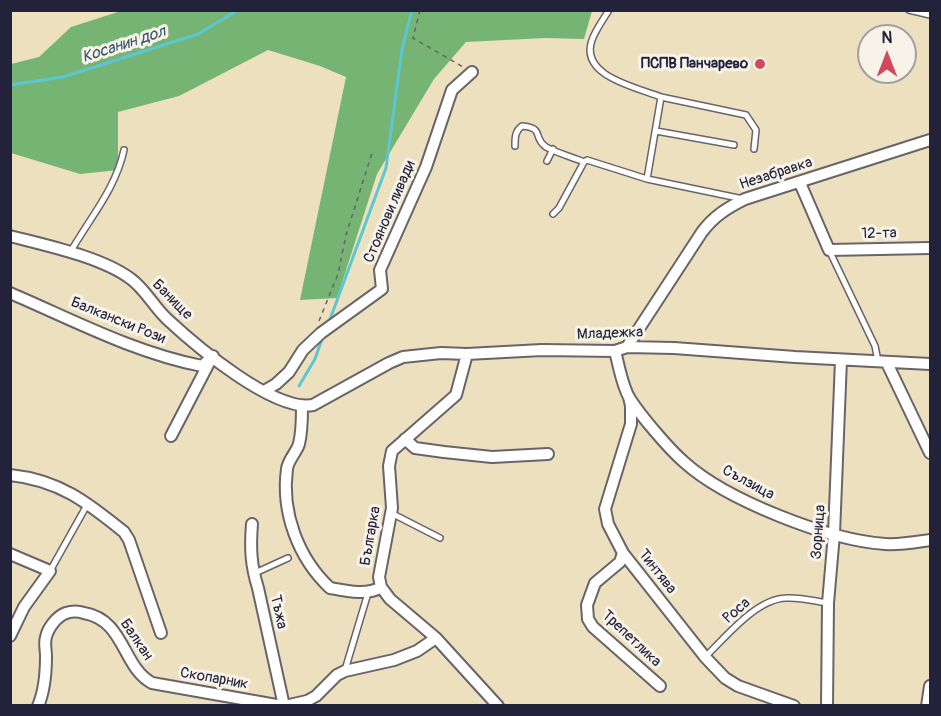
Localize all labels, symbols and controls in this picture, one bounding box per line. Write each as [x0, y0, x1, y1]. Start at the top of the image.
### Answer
water label: Косанин дол [80, 23, 168, 67]
north arrow [857, 24, 917, 84]
text: N [882, 28, 892, 48]
place label: ПСПВ Панчарево [641, 55, 748, 73]
marker: ПСПВ Панчарево [753, 57, 767, 71]
street label: Незабравка [737, 154, 815, 194]
street label: Стоянови ливади [360, 158, 420, 266]
street label: 12-та [861, 225, 897, 243]
street label: Банище [148, 276, 196, 324]
street label: Балкански Рози [68, 294, 168, 348]
street label: Младежка [577, 324, 643, 344]
street label: Сълзица [719, 462, 777, 504]
street label: Зорница [808, 504, 830, 560]
street label: Българка [357, 505, 385, 567]
street label: Тинтява [634, 546, 680, 598]
street label: Тъжа [266, 593, 290, 631]
street label: Роса [720, 594, 754, 628]
street label: Трепетлика [598, 607, 664, 671]
street label: Балкан [116, 616, 156, 664]
street label: Скопарник [179, 664, 249, 694]

